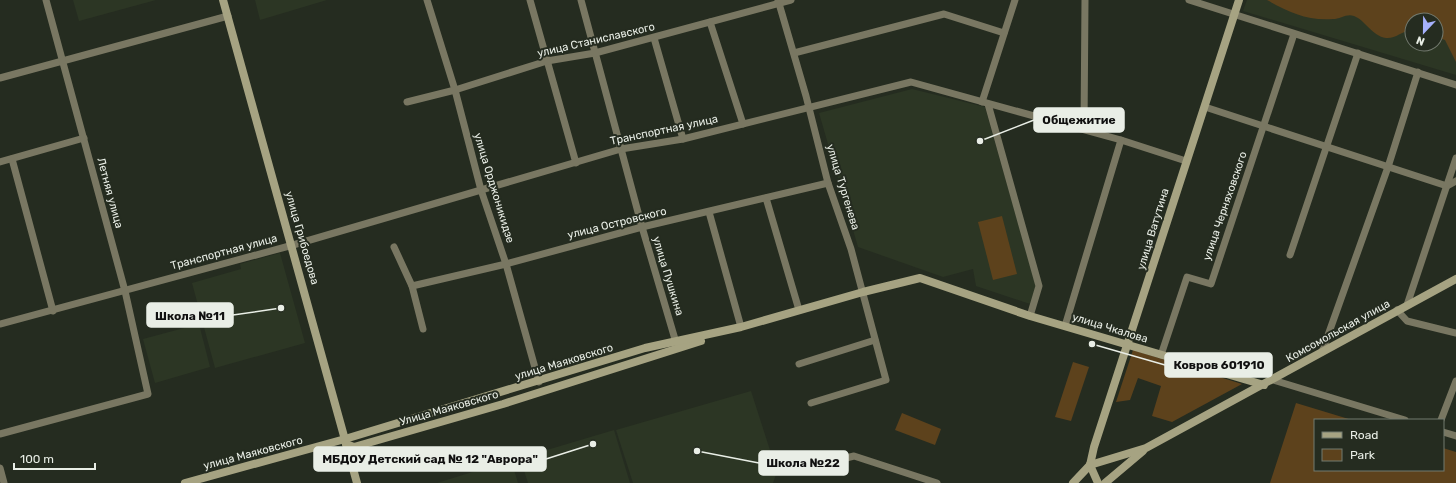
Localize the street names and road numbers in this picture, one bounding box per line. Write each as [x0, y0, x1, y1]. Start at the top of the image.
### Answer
street label: улица Станиславского [536, 20, 656, 60]
street label: Транспортная улица [609, 112, 719, 148]
street label: улица Орджоникидзе [471, 131, 517, 245]
street label: улица Тургенева [824, 142, 862, 232]
street label: улица Черняховского [1200, 150, 1250, 262]
street label: Летняя улица [94, 156, 126, 230]
street label: улица Ватутина [1134, 187, 1172, 271]
street label: улица Грибоедова [282, 190, 322, 286]
street label: улица Островского [566, 204, 668, 242]
street label: Транспортная улица [169, 232, 279, 272]
street label: улица Пушкина [650, 235, 686, 317]
street label: Комсомольская улица [1284, 297, 1392, 365]
street label: улица Чкалова [1071, 310, 1149, 346]
street label: улица Маяковского [513, 341, 615, 383]
street label: Улица Маяковского [398, 388, 500, 428]
street label: улица Маяковского [202, 433, 304, 473]

